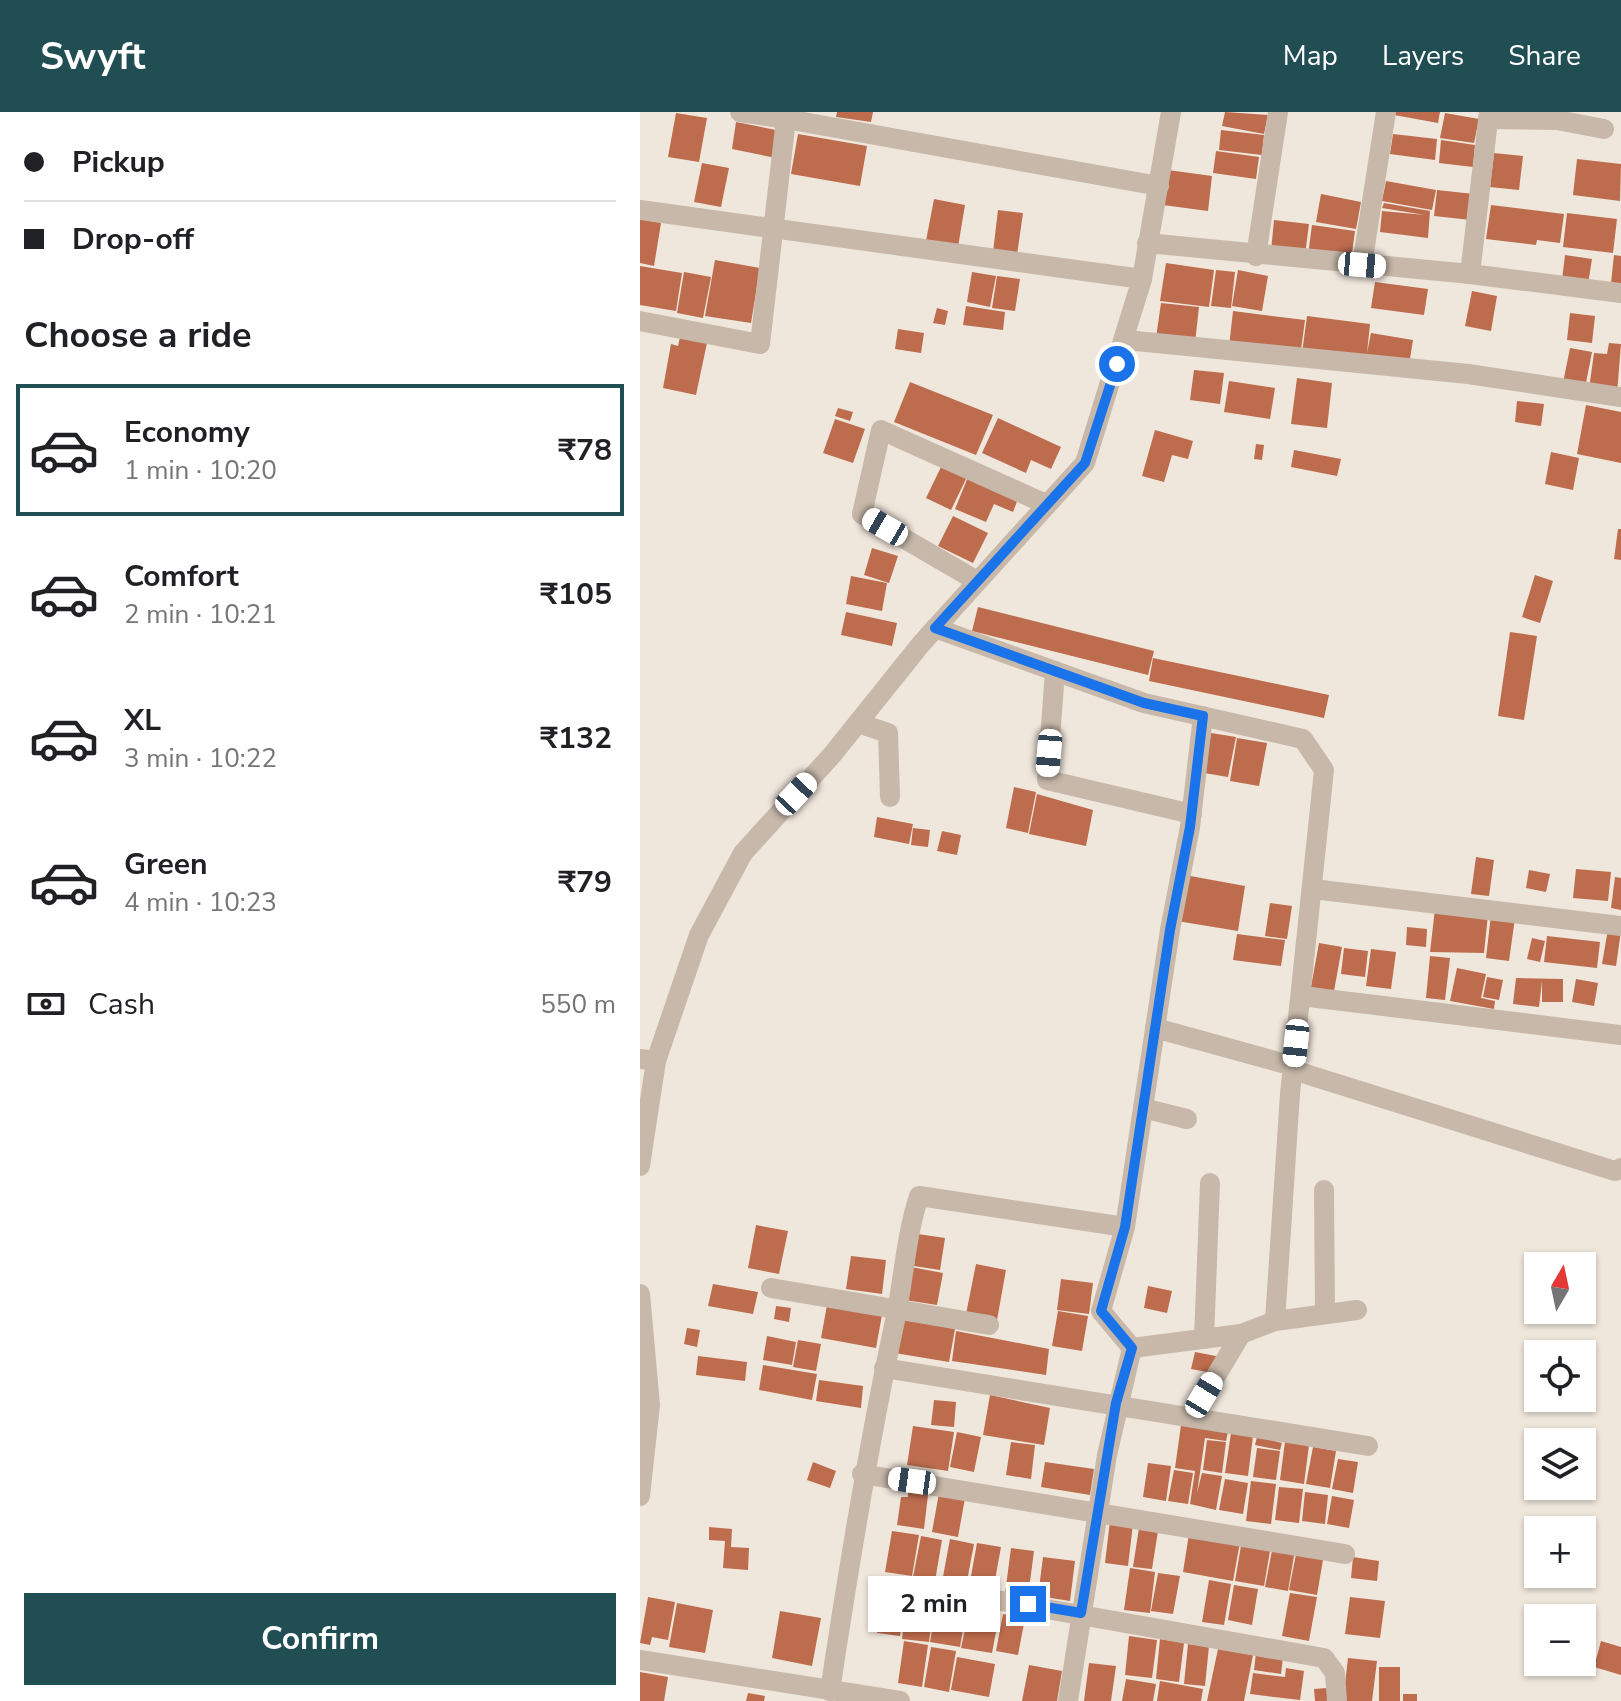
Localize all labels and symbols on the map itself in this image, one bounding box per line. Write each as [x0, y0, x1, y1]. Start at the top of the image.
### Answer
car [1337, 251, 1387, 279]
route start [1099, 346, 1135, 382]
car [858, 505, 912, 549]
car [1035, 728, 1063, 778]
car [771, 768, 821, 820]
car [1282, 1018, 1310, 1068]
north arrow [1524, 1252, 1596, 1324]
car [1181, 1368, 1227, 1422]
car [887, 1466, 937, 1496]
callout: 2 min [868, 1576, 1000, 1632]
route end [1010, 1586, 1046, 1622]

